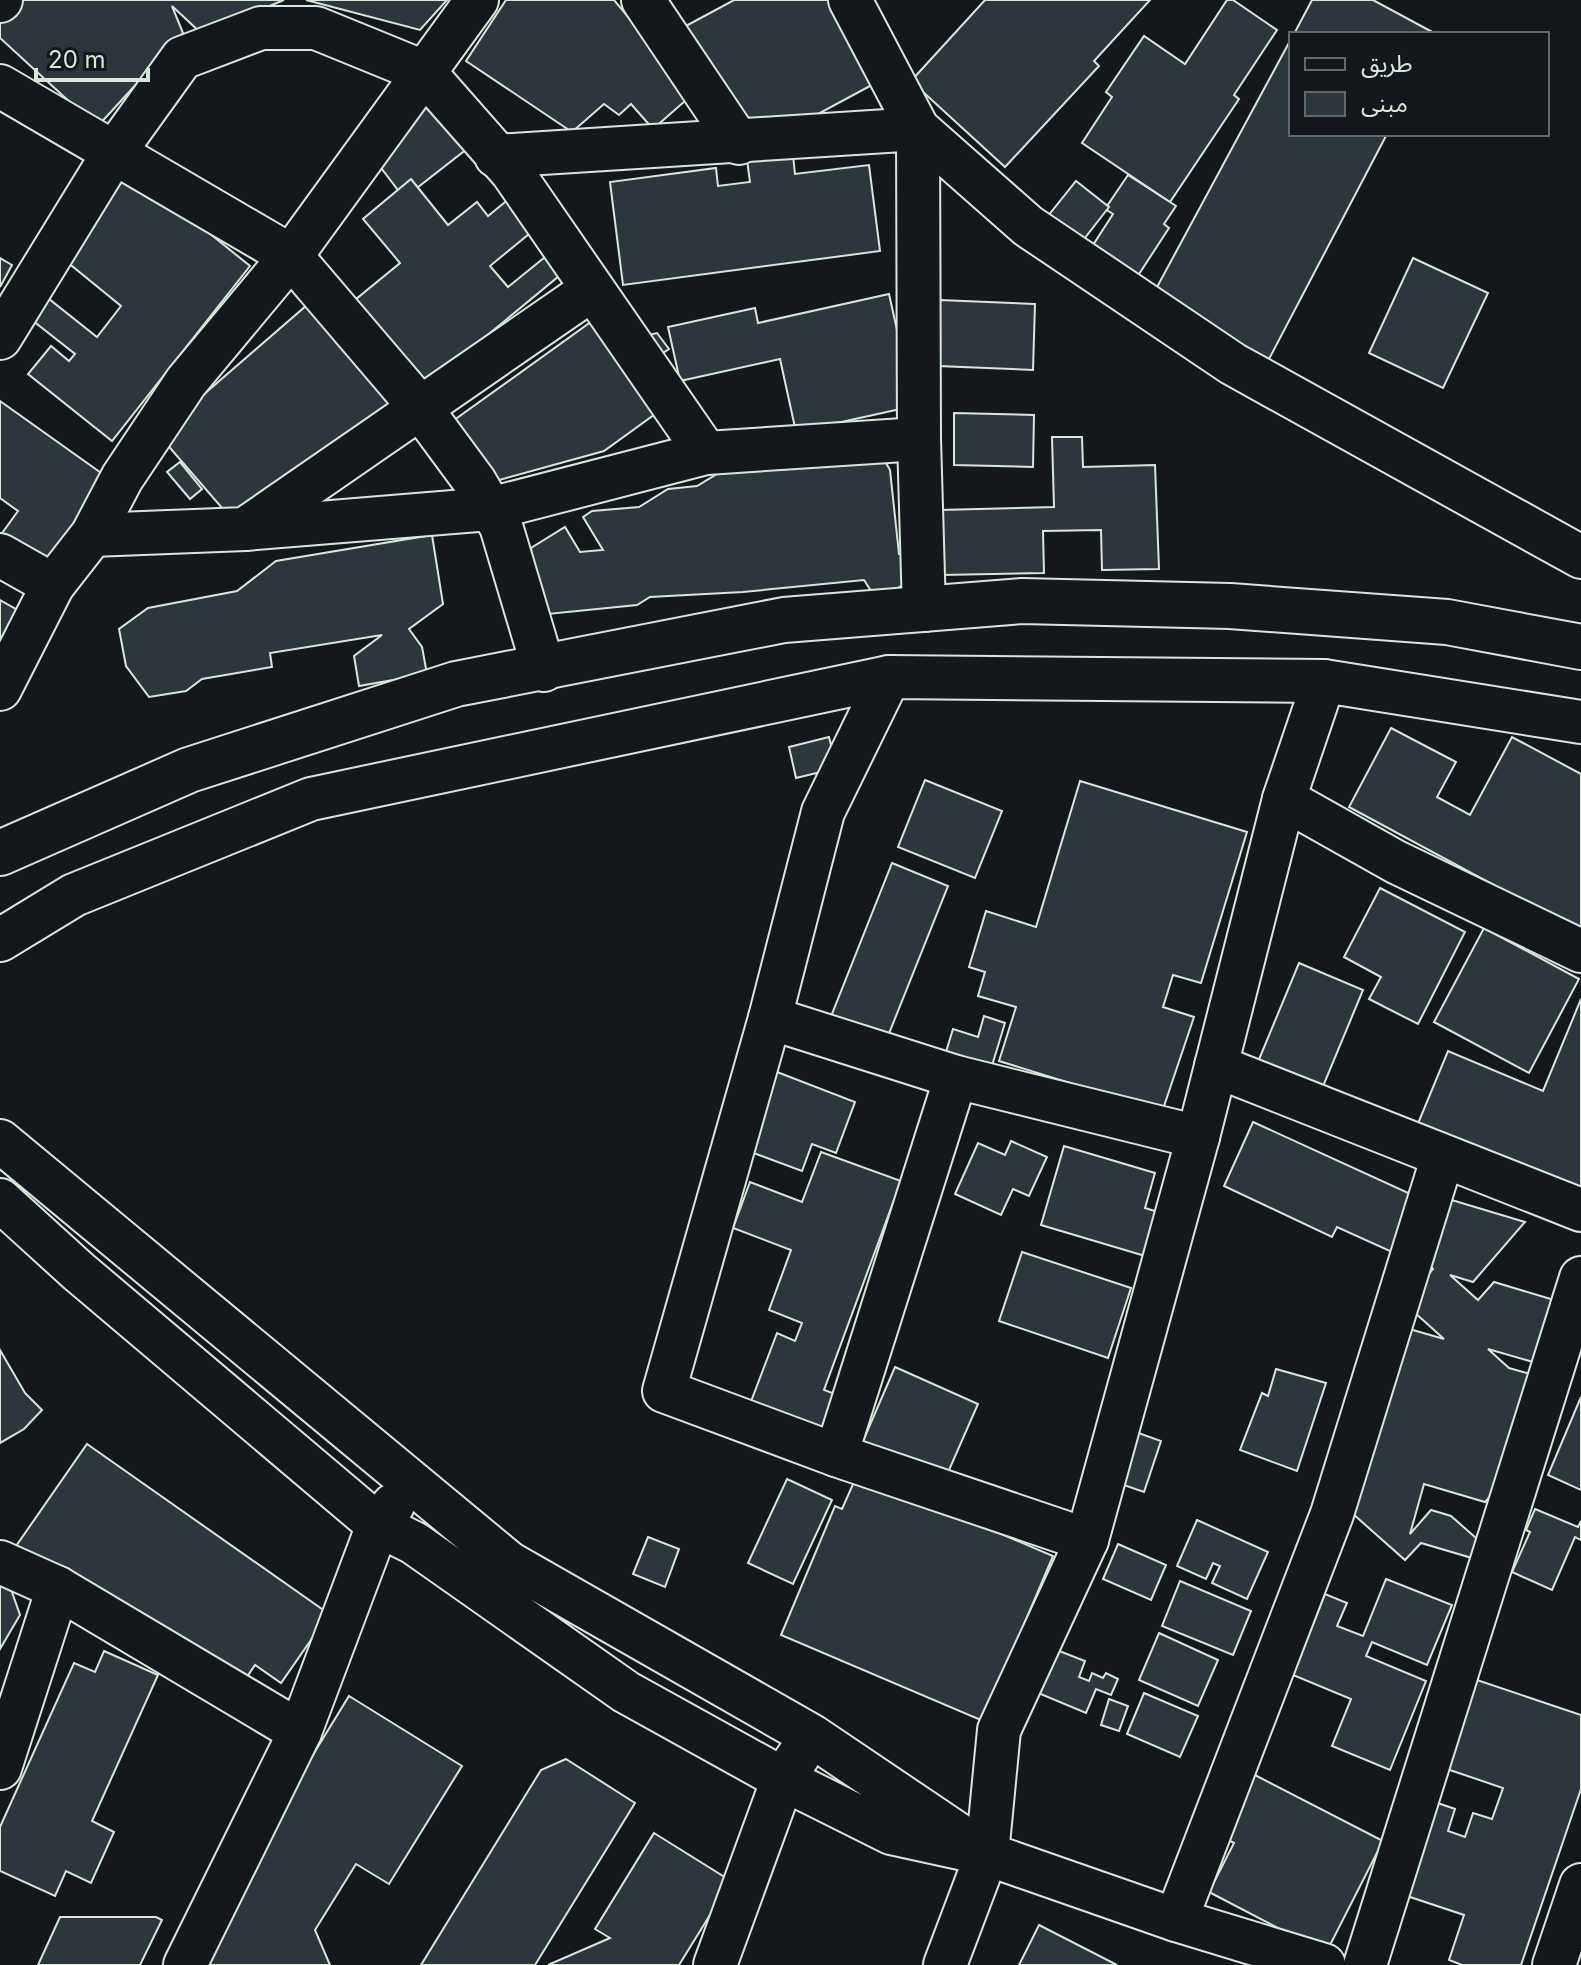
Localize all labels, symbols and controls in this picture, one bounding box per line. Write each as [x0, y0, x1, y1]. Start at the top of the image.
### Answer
scale bar [36, 32, 148, 82]
legend [1289, 32, 1549, 136]
text: 20 m [48, 45, 106, 74]
text: طريق [1361, 49, 1413, 79]
text: مبنى [1361, 89, 1408, 118]

